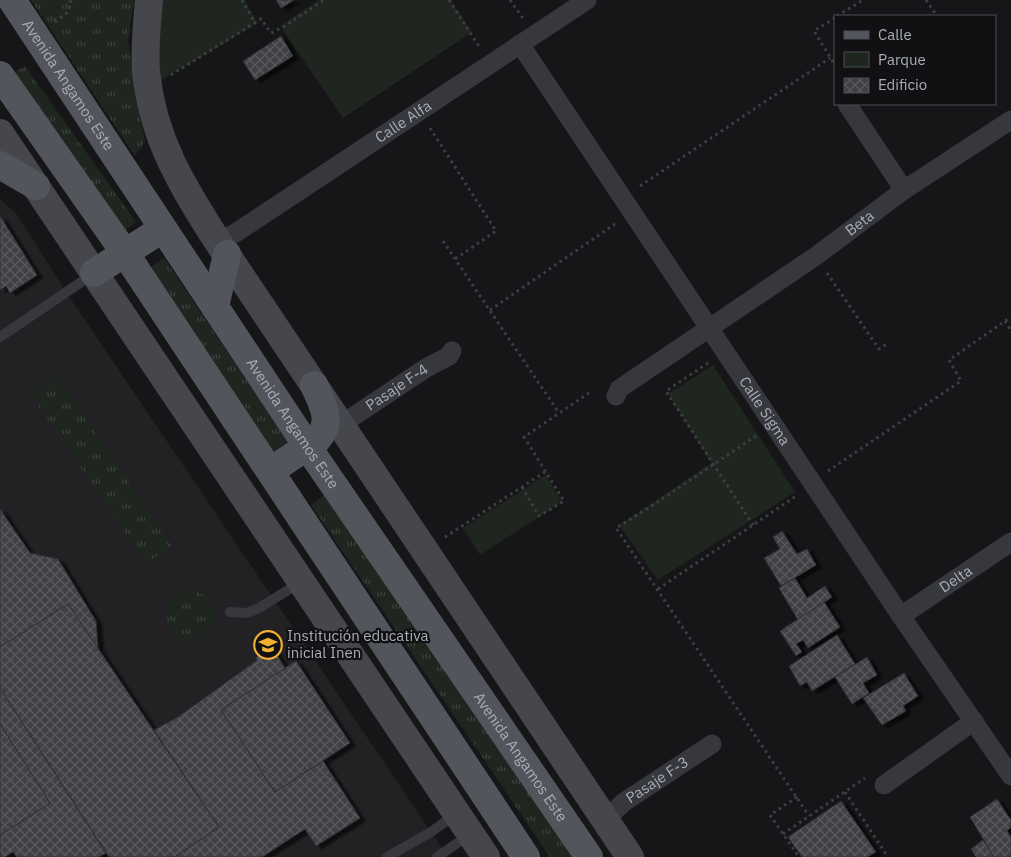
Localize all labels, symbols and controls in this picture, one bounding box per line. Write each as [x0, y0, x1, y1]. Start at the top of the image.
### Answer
legend [834, 15, 996, 105]
street label: Avenida Angamos Este [18, 16, 119, 154]
text: Calle [878, 25, 912, 44]
text: Parque [878, 50, 926, 69]
text: Edificio [878, 75, 927, 94]
street label: Calle Alfa [371, 96, 435, 147]
street label: Beta [841, 206, 878, 240]
street label: Avenida Angamos Este [242, 354, 343, 492]
street label: Pasaje F-4 [362, 359, 432, 415]
street label: Calle Sigma [735, 373, 795, 449]
street label: Delta [935, 561, 976, 597]
place label: Institución educativa inicial Inen [287, 626, 429, 662]
school or university icon: Institución educativa inicial Inen [253, 630, 283, 660]
street label: Avenida Angamos Este [470, 688, 572, 825]
street label: Pasaje F-3 [622, 752, 692, 807]

